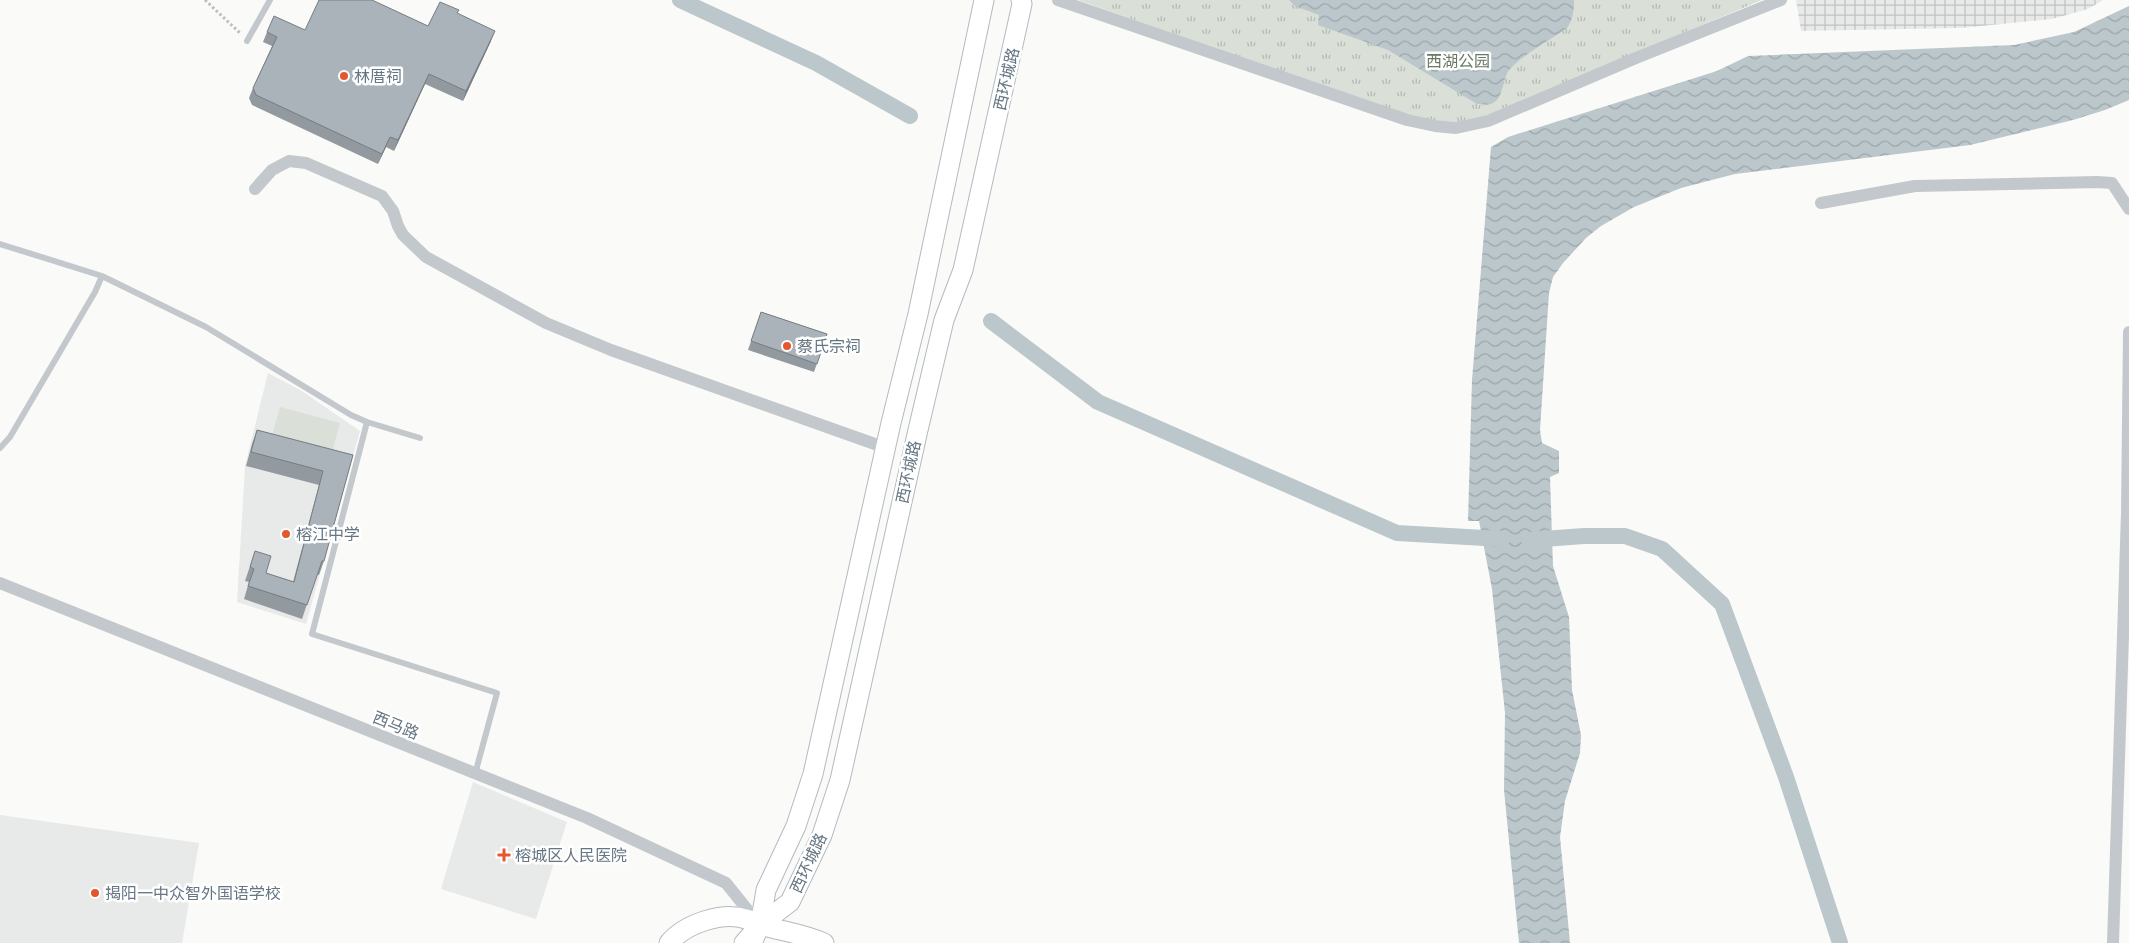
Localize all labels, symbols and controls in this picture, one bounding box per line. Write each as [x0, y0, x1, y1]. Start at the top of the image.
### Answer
street label: 西环城路 [989, 46, 1023, 112]
park label: 西湖公园 [1426, 51, 1490, 71]
place label: 林厝祠 [354, 66, 402, 86]
marker: 林厝祠 [338, 70, 350, 82]
place label: 蔡氏宗祠 [797, 336, 861, 356]
marker: 蔡氏宗祠 [781, 340, 793, 352]
street label: 西环城路 [892, 439, 924, 505]
place label: 榕江中学 [296, 524, 360, 544]
marker: 榕江中学 [280, 528, 292, 540]
street label: 西马路 [370, 707, 422, 743]
street label: 西环城路 [785, 830, 831, 896]
place label: 榕城区人民医院 [515, 845, 627, 865]
marker: 榕城区人民医院 [497, 848, 511, 862]
place label: 揭阳一中众智外国语学校 [105, 883, 281, 903]
marker: 揭阳一中众智外国语学校 [89, 887, 101, 899]

